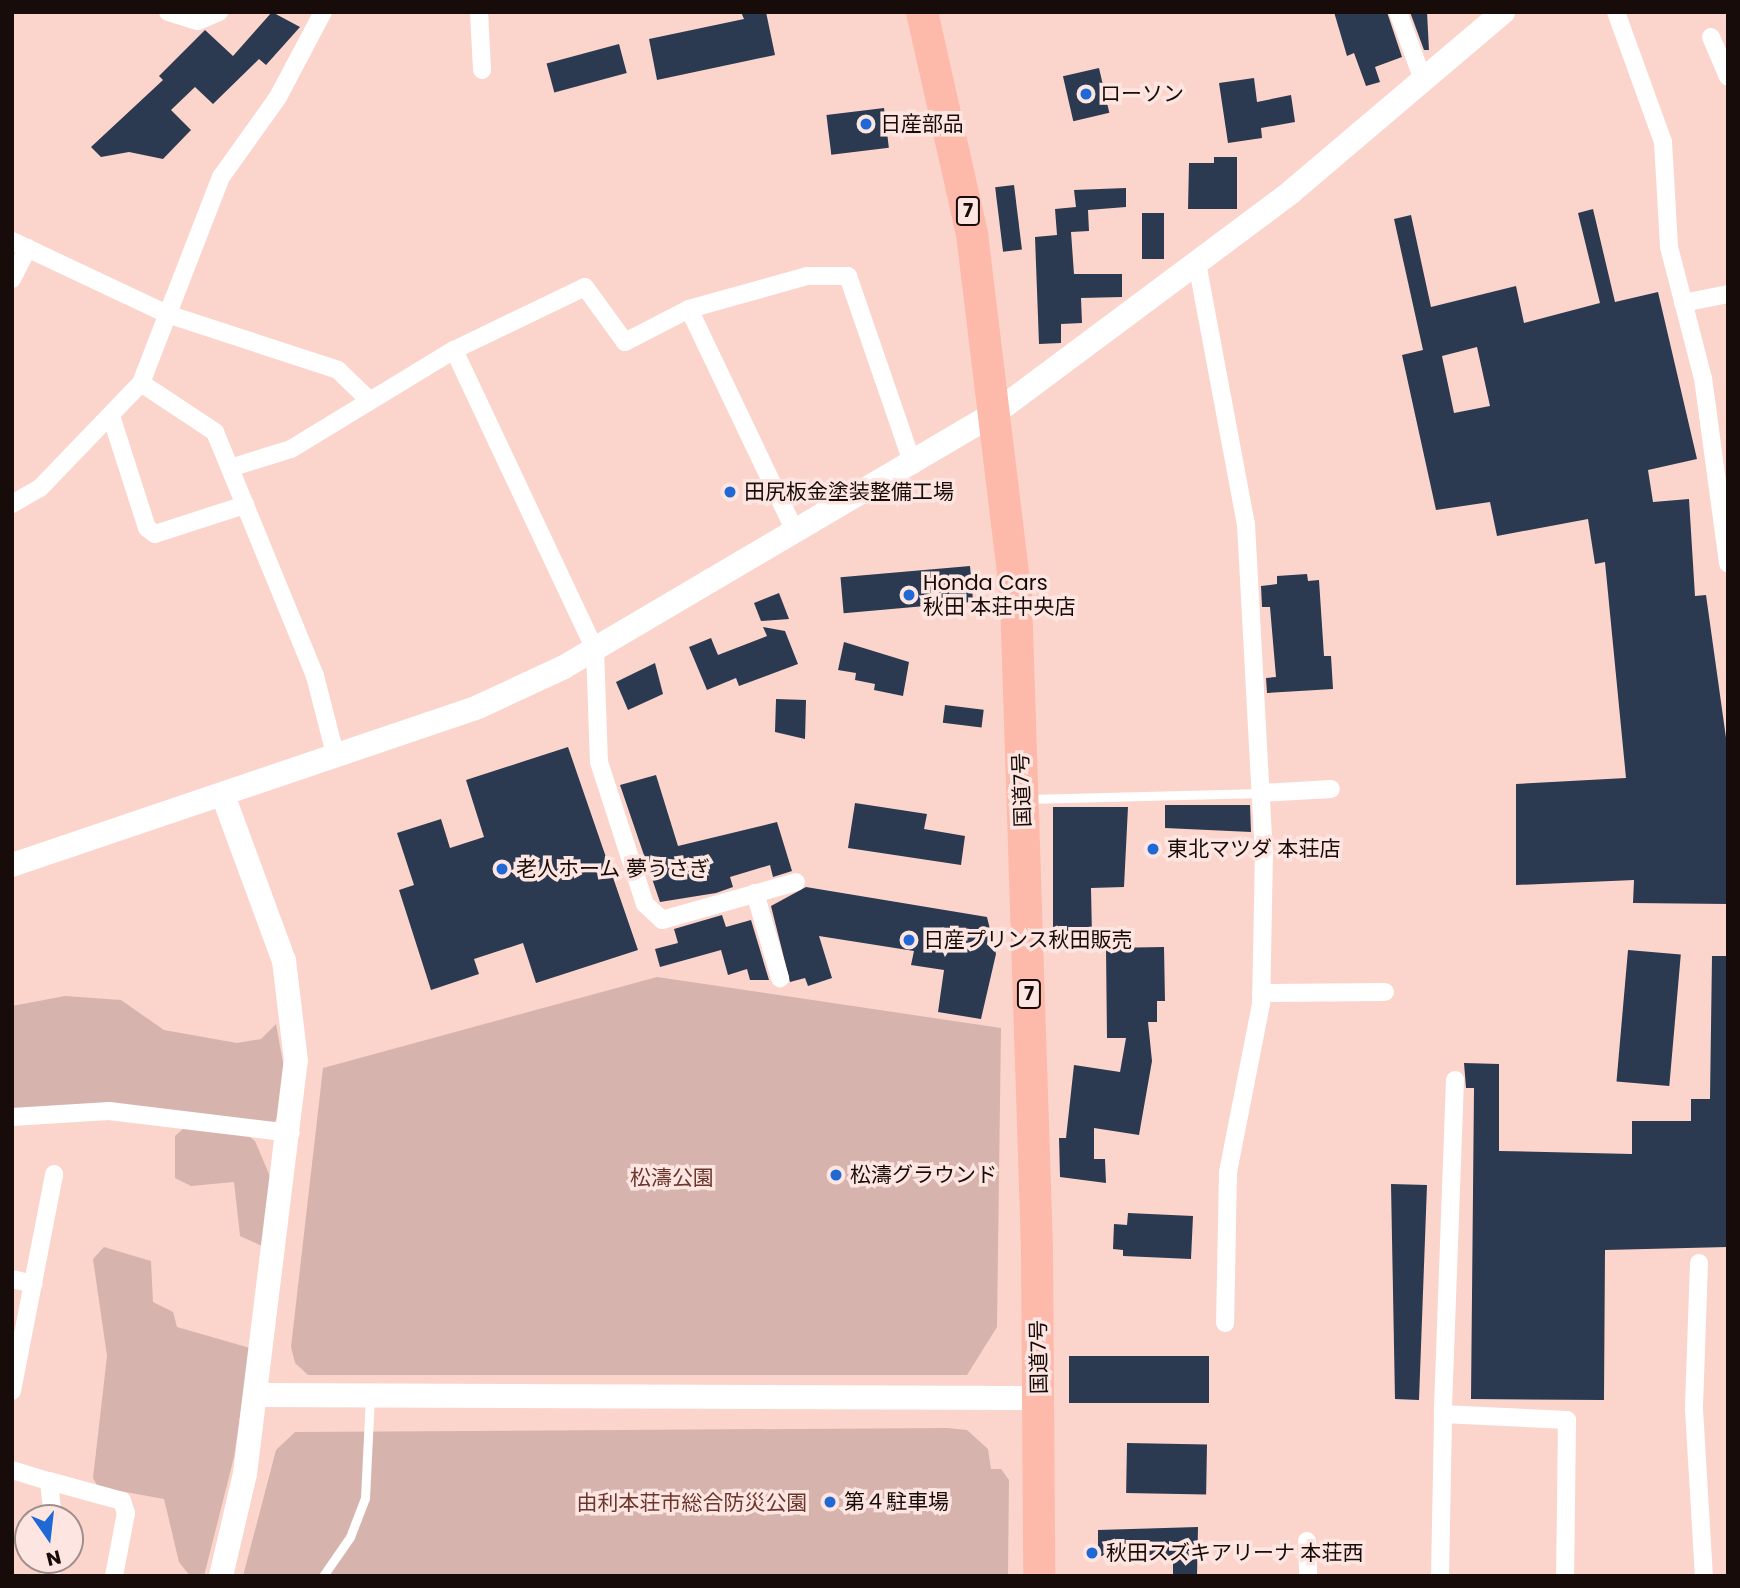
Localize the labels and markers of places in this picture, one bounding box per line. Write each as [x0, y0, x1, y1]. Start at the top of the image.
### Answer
place label: ローソン [1100, 81, 1184, 107]
marker: ローソン [1078, 86, 1094, 102]
place label: 日産部品 [880, 111, 964, 137]
marker: 日産部品 [858, 116, 874, 132]
place label: 田尻板金塗装整備工場 [744, 479, 954, 505]
marker: 田尻板金塗装整備工場 [722, 484, 738, 500]
place label: Honda Cars 秋田 本荘中央店 [923, 570, 1076, 620]
marker: Honda Cars 秋田 本荘中央店 [901, 587, 917, 603]
place label: 東北マツダ 本荘店 [1167, 836, 1341, 862]
marker: 東北マツダ 本荘店 [1145, 841, 1161, 857]
place label: 老人ホーム 夢うさぎ [516, 856, 711, 882]
marker: 老人ホーム 夢うさぎ [494, 861, 510, 877]
place label: 日産プリンス秋田販売 [923, 927, 1133, 953]
marker: 日産プリンス秋田販売 [901, 932, 917, 948]
place label: 松濤グラウンド [850, 1162, 997, 1188]
marker: 松濤グラウンド [828, 1167, 844, 1183]
place label: 第４駐車場 [844, 1489, 949, 1515]
marker: 第４駐車場 [822, 1494, 838, 1510]
place label: 秋田スズキアリーナ 本荘西 [1106, 1540, 1364, 1566]
marker: 秋田スズキアリーナ 本荘西 [1084, 1545, 1100, 1561]

